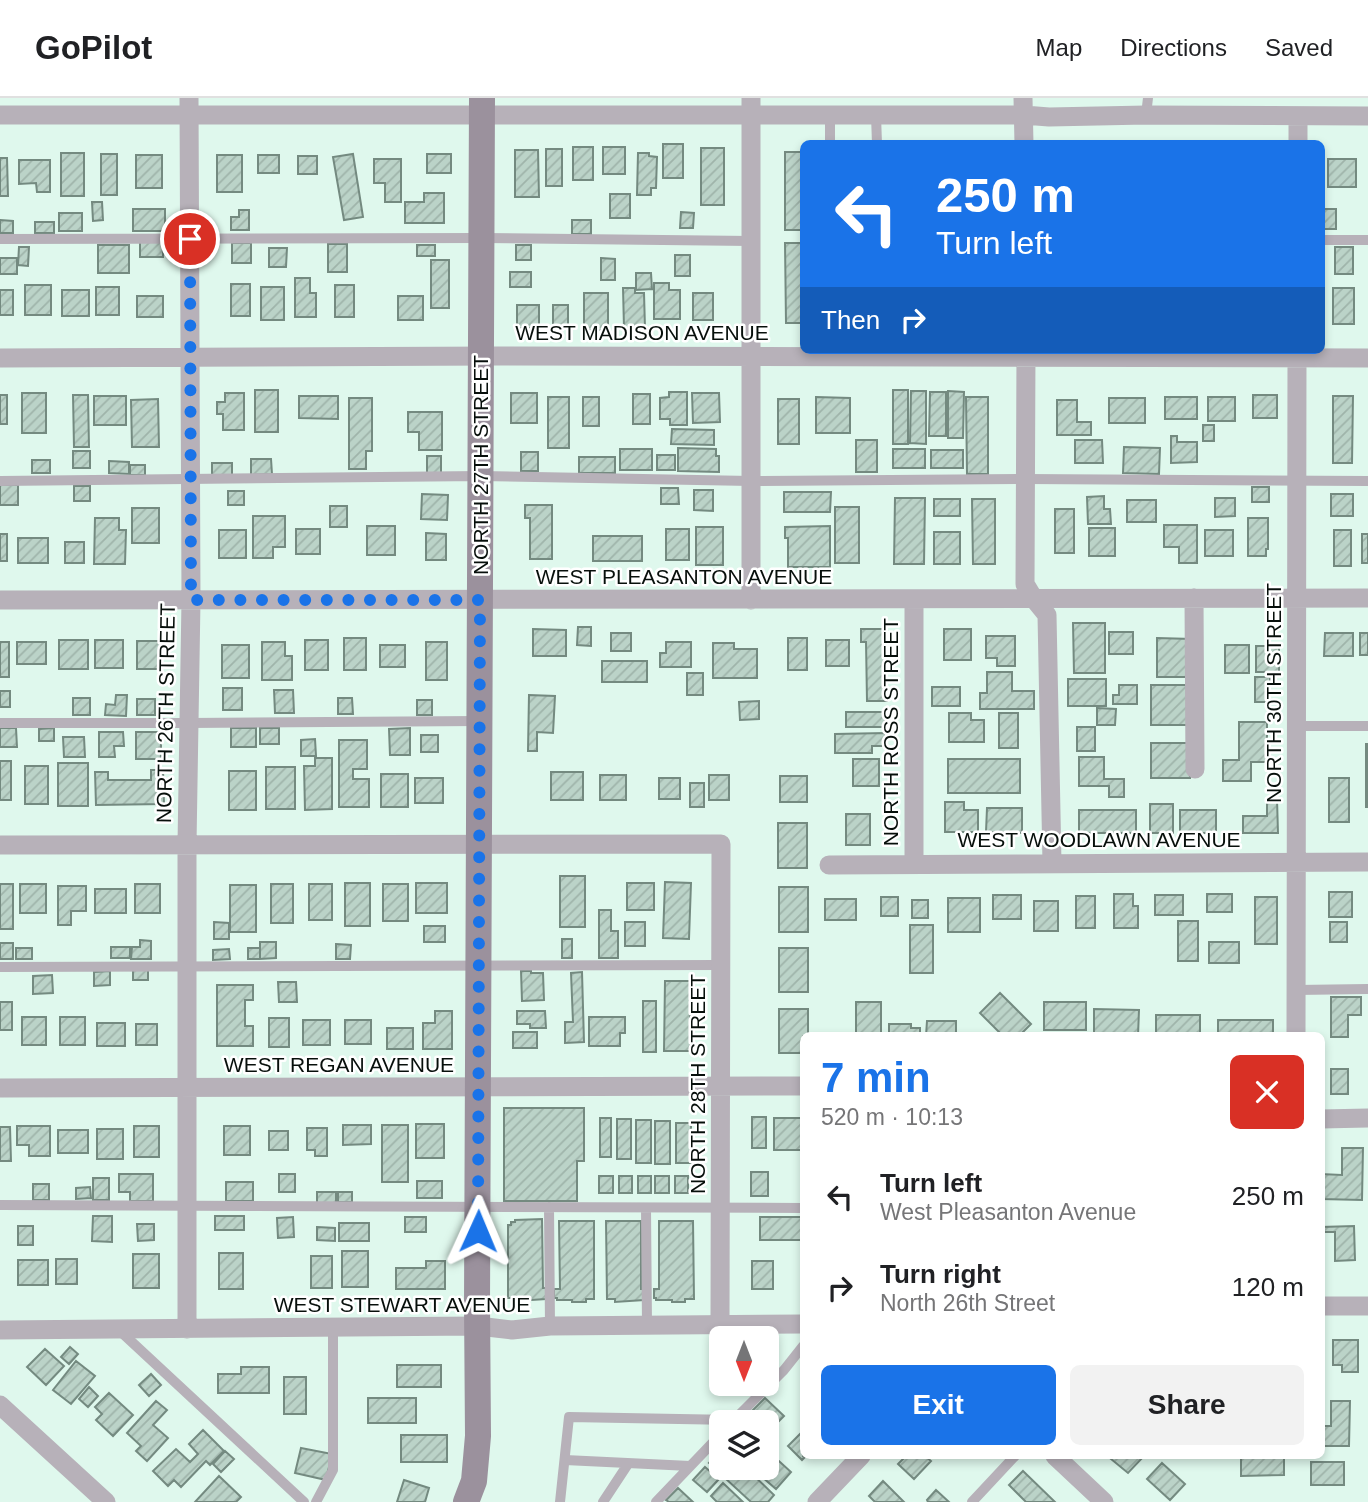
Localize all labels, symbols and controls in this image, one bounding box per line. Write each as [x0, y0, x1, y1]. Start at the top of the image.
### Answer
text: GoPilot [35, 29, 152, 66]
text: Map [1036, 34, 1082, 61]
text: Directions [1120, 34, 1227, 61]
text: Saved [1265, 34, 1333, 61]
icon: left [821, 168, 912, 259]
text: 250 m [936, 168, 1075, 222]
pin [160, 209, 220, 269]
icon: arrive [171, 220, 209, 258]
text: Turn left [936, 225, 1052, 261]
icon: right [894, 301, 932, 339]
text: Then [821, 305, 880, 335]
street label: WEST MADISON AVENUE [515, 321, 769, 344]
street label: NORTH 27TH STREET [469, 355, 492, 575]
street label: WEST PLEASANTON AVENUE [536, 565, 832, 588]
street label: NORTH 30TH STREET [1262, 583, 1285, 803]
street label: NORTH 26TH STREET [152, 603, 179, 823]
street label: NORTH ROSS STREET [879, 618, 902, 846]
street label: WEST WOODLAWN AVENUE [957, 828, 1241, 851]
street label: NORTH 28TH STREET [686, 974, 709, 1194]
street label: WEST REGAN AVENUE [224, 1053, 454, 1076]
text: 7 min [821, 1054, 931, 1101]
button: close [1230, 1055, 1304, 1129]
text: 520 m · 10:13 [821, 1104, 963, 1130]
text: Turn left [880, 1168, 982, 1198]
icon: left [821, 1178, 859, 1216]
text: 250 m [1232, 1181, 1304, 1211]
position arrow [441, 1194, 515, 1268]
text: West Pleasanton Avenue [880, 1199, 1136, 1225]
text: Turn right [880, 1259, 1001, 1289]
icon: right [821, 1269, 859, 1307]
text: 120 m [1232, 1272, 1304, 1302]
text: North 26th Street [880, 1290, 1055, 1316]
street label: WEST STEWART AVENUE [274, 1293, 530, 1316]
north arrow [709, 1326, 779, 1396]
map controls [709, 1326, 779, 1480]
button: Exit [821, 1365, 1056, 1445]
button: Share [1070, 1365, 1304, 1445]
button: layers [709, 1410, 779, 1480]

